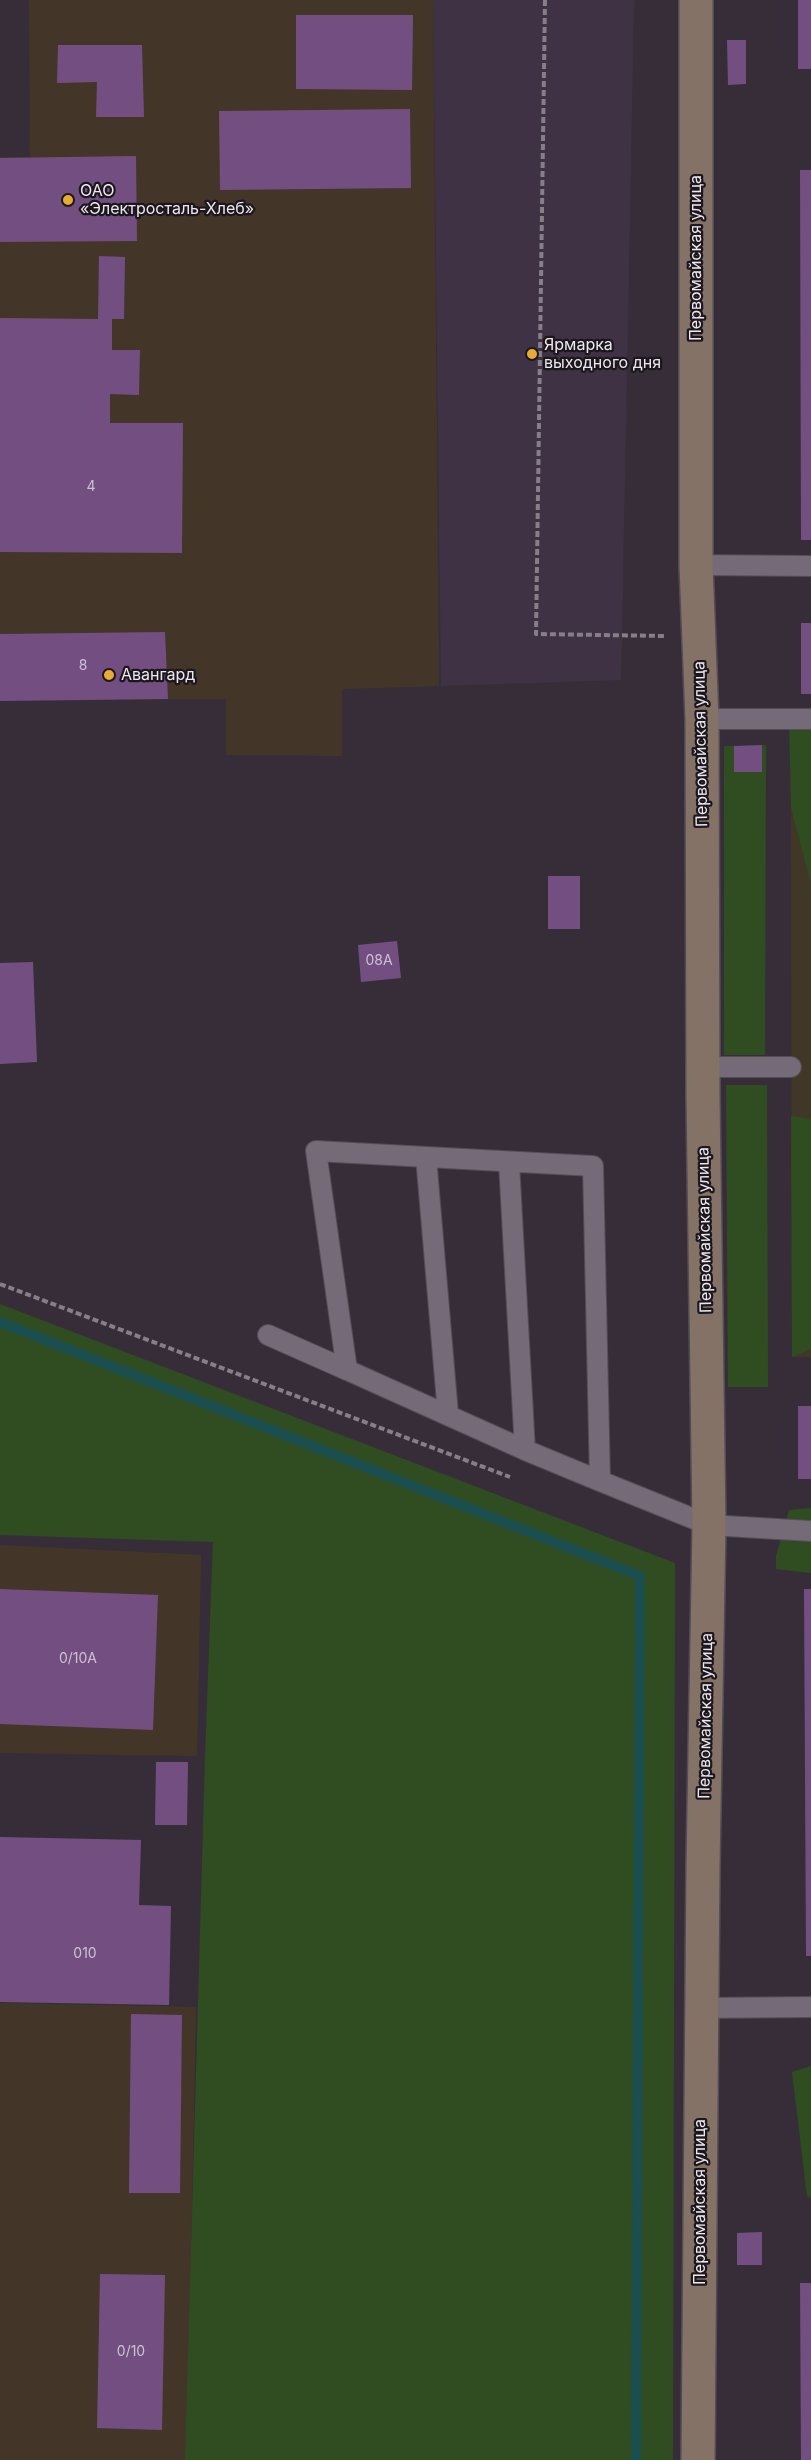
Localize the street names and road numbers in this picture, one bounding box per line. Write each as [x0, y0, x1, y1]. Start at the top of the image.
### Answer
street label: Первомайская улица [686, 175, 706, 341]
street label: Первомайская улица [690, 661, 712, 827]
street label: Первомайская улица [694, 1147, 716, 1313]
street label: Первомайская улица [695, 1633, 717, 1799]
street label: Первомайская улица [690, 2119, 710, 2285]

